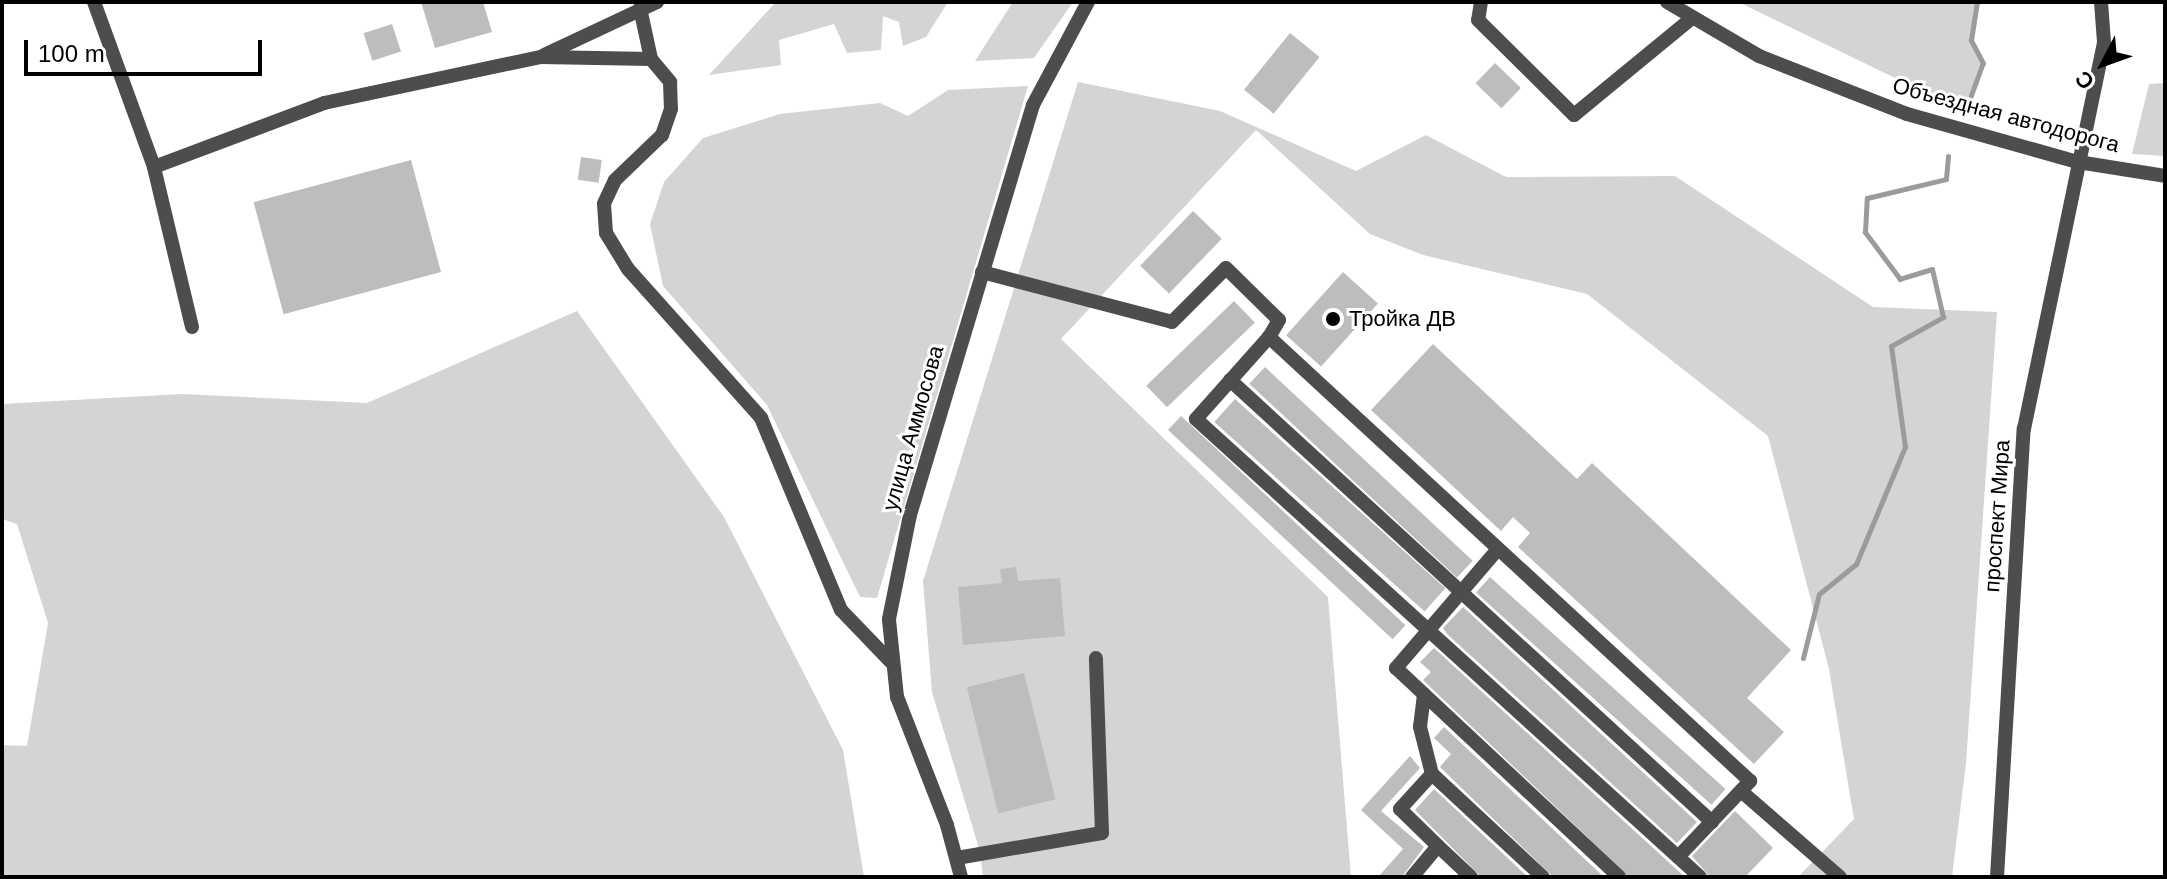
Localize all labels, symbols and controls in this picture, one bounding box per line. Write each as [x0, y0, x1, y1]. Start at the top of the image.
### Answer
scale bar [28, 24, 266, 74]
north arrow [2063, 24, 2143, 104]
text: 100 m [38, 40, 105, 67]
text: С [2070, 66, 2099, 94]
street label: Объездная автодорога [1890, 72, 2122, 158]
place label: Тройка ДВ [1349, 306, 1456, 332]
marker: Тройка ДВ [1324, 310, 1342, 328]
street label: улица Аммосова [877, 342, 949, 514]
street label: проспект Мира [1979, 439, 2015, 593]

